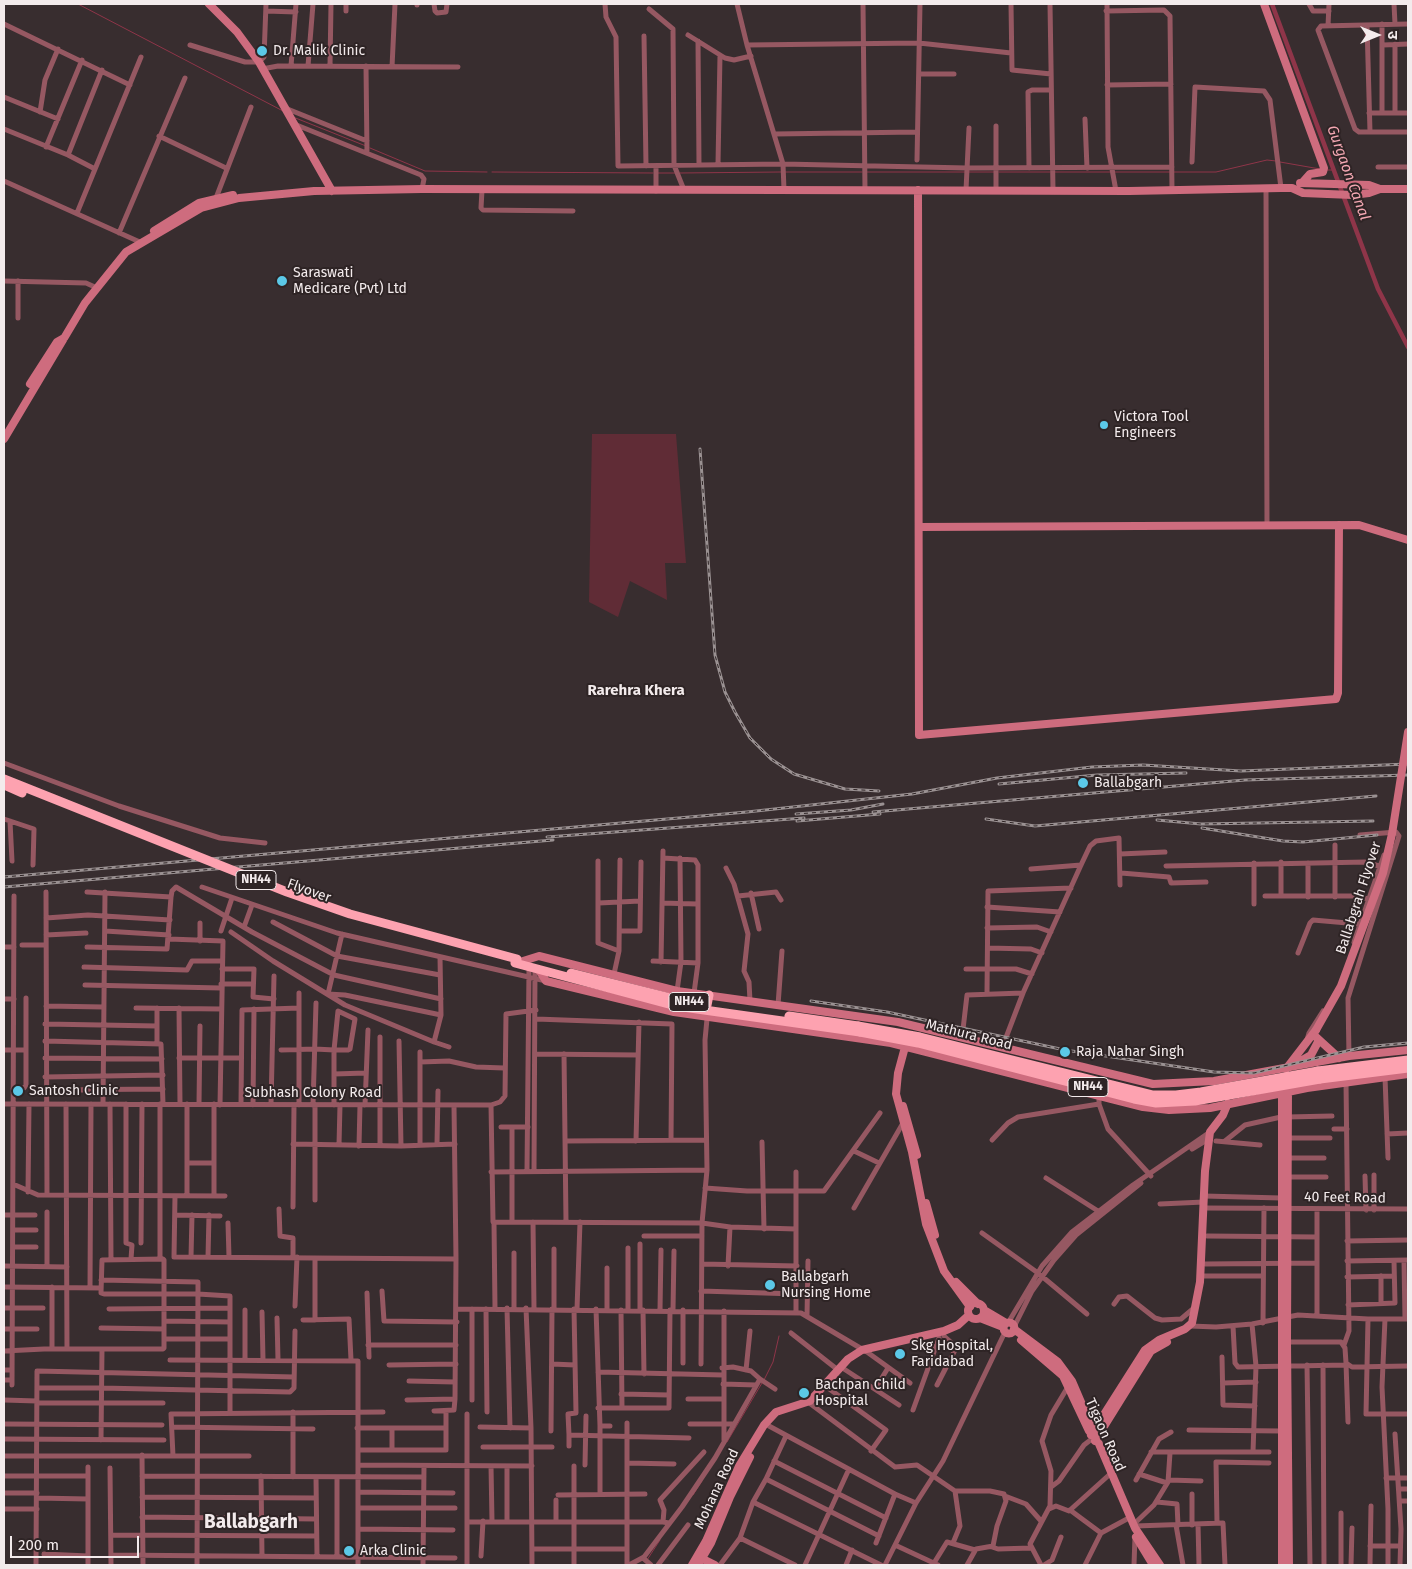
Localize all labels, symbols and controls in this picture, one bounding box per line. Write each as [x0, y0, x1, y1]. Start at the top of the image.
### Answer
north arrow [1352, 10, 1402, 60]
text: उ [1384, 31, 1401, 39]
place label: Dr. Malik Clinic [273, 43, 365, 59]
marker: Dr. Malik Clinic [255, 44, 269, 58]
water label: Gurgaon Canal [1322, 123, 1374, 223]
place label: Saraswati Medicare (Pvt) Ltd [293, 265, 407, 298]
marker: Saraswati Medicare (Pvt) Ltd [275, 274, 289, 288]
place label: Victora Tool Engineers [1114, 409, 1189, 442]
marker: Victora Tool Engineers [1098, 419, 1110, 431]
district label: Rarehra Khera [587, 682, 685, 700]
place label: Ballabgarh [1094, 775, 1162, 791]
marker: Ballabgarh [1076, 776, 1090, 790]
street label: Ballabgrah Flyover [1333, 840, 1385, 956]
road number: NH44 [236, 870, 276, 890]
street label: Flyover [285, 875, 333, 907]
road number: NH44 [669, 992, 709, 1012]
street label: Mathura Road [924, 1016, 1014, 1054]
place label: Raja Nahar Singh [1076, 1044, 1184, 1060]
marker: Raja Nahar Singh [1058, 1045, 1072, 1059]
road number: NH44 [1068, 1078, 1108, 1096]
place label: Santosh Clinic [29, 1083, 119, 1099]
marker: Santosh Clinic [11, 1084, 25, 1098]
street label: Subhash Colony Road [244, 1085, 382, 1101]
street label: 40 Feet Road [1304, 1189, 1386, 1207]
place label: Ballabgarh Nursing Home [781, 1269, 871, 1302]
marker: Ballabgarh Nursing Home [763, 1278, 777, 1292]
place label: Skg Hospital, Faridabad [911, 1338, 993, 1370]
marker: Skg Hospital, Faridabad [893, 1347, 907, 1361]
place label: Bachpan Child Hospital [815, 1377, 906, 1410]
marker: Bachpan Child Hospital [797, 1386, 811, 1400]
street label: Tigaon Road [1081, 1396, 1129, 1474]
street label: Mohana Road [691, 1446, 743, 1532]
district label: Ballabgarh [204, 1512, 298, 1534]
scale bar [12, 1526, 141, 1558]
text: 200 m [18, 1536, 59, 1554]
place label: Arka Clinic [360, 1543, 426, 1559]
marker: Arka Clinic [342, 1544, 356, 1558]

